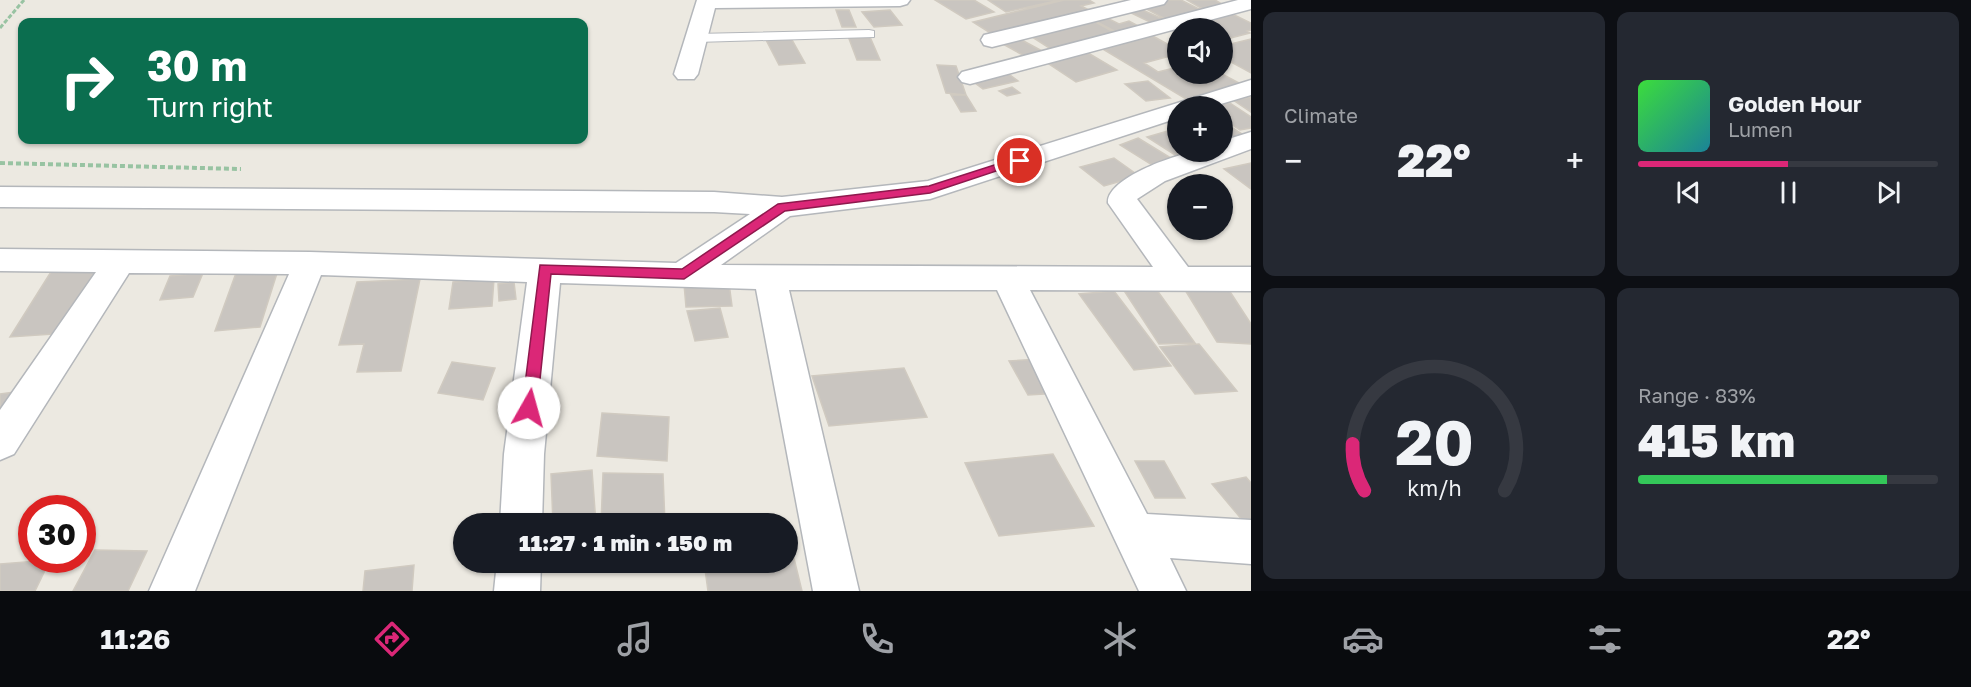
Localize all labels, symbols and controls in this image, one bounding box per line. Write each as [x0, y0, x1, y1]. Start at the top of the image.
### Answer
map controls [1167, 18, 1233, 240]
button: sound [1167, 18, 1233, 84]
text: 30 m [147, 40, 247, 90]
icon: right [48, 42, 126, 120]
text: Golden Hour [1728, 90, 1862, 117]
text: Turn right [147, 91, 273, 123]
button: + [1167, 96, 1233, 162]
text: Climate [1284, 103, 1358, 127]
text: Lumen [1728, 117, 1793, 141]
text: 22° [1397, 133, 1471, 187]
pin [994, 135, 1045, 186]
text: − [1284, 141, 1302, 180]
text: + [1566, 141, 1584, 180]
icon: arrive [1003, 144, 1036, 177]
button: − [1167, 174, 1233, 240]
icon: previous [1672, 176, 1705, 209]
icon: pause [1772, 176, 1805, 209]
icon: next [1872, 176, 1905, 209]
position arrow [497, 376, 561, 440]
text: Range · 83% [1638, 383, 1756, 407]
text: 20 [1395, 404, 1473, 479]
text: 415 km [1638, 413, 1795, 467]
text: km/h [1407, 475, 1461, 501]
speed limit sign: 30 [18, 495, 96, 573]
text: 11:27 · 1 min · 150 m [519, 529, 732, 556]
icon: directions [371, 618, 413, 660]
icon: music [614, 618, 656, 660]
icon: phone [856, 618, 898, 660]
icon: climate [1099, 618, 1141, 660]
icon: car [1342, 618, 1384, 660]
icon: filters [1584, 618, 1626, 660]
text: 11:26 [100, 623, 170, 655]
text: 22° [1827, 623, 1871, 655]

